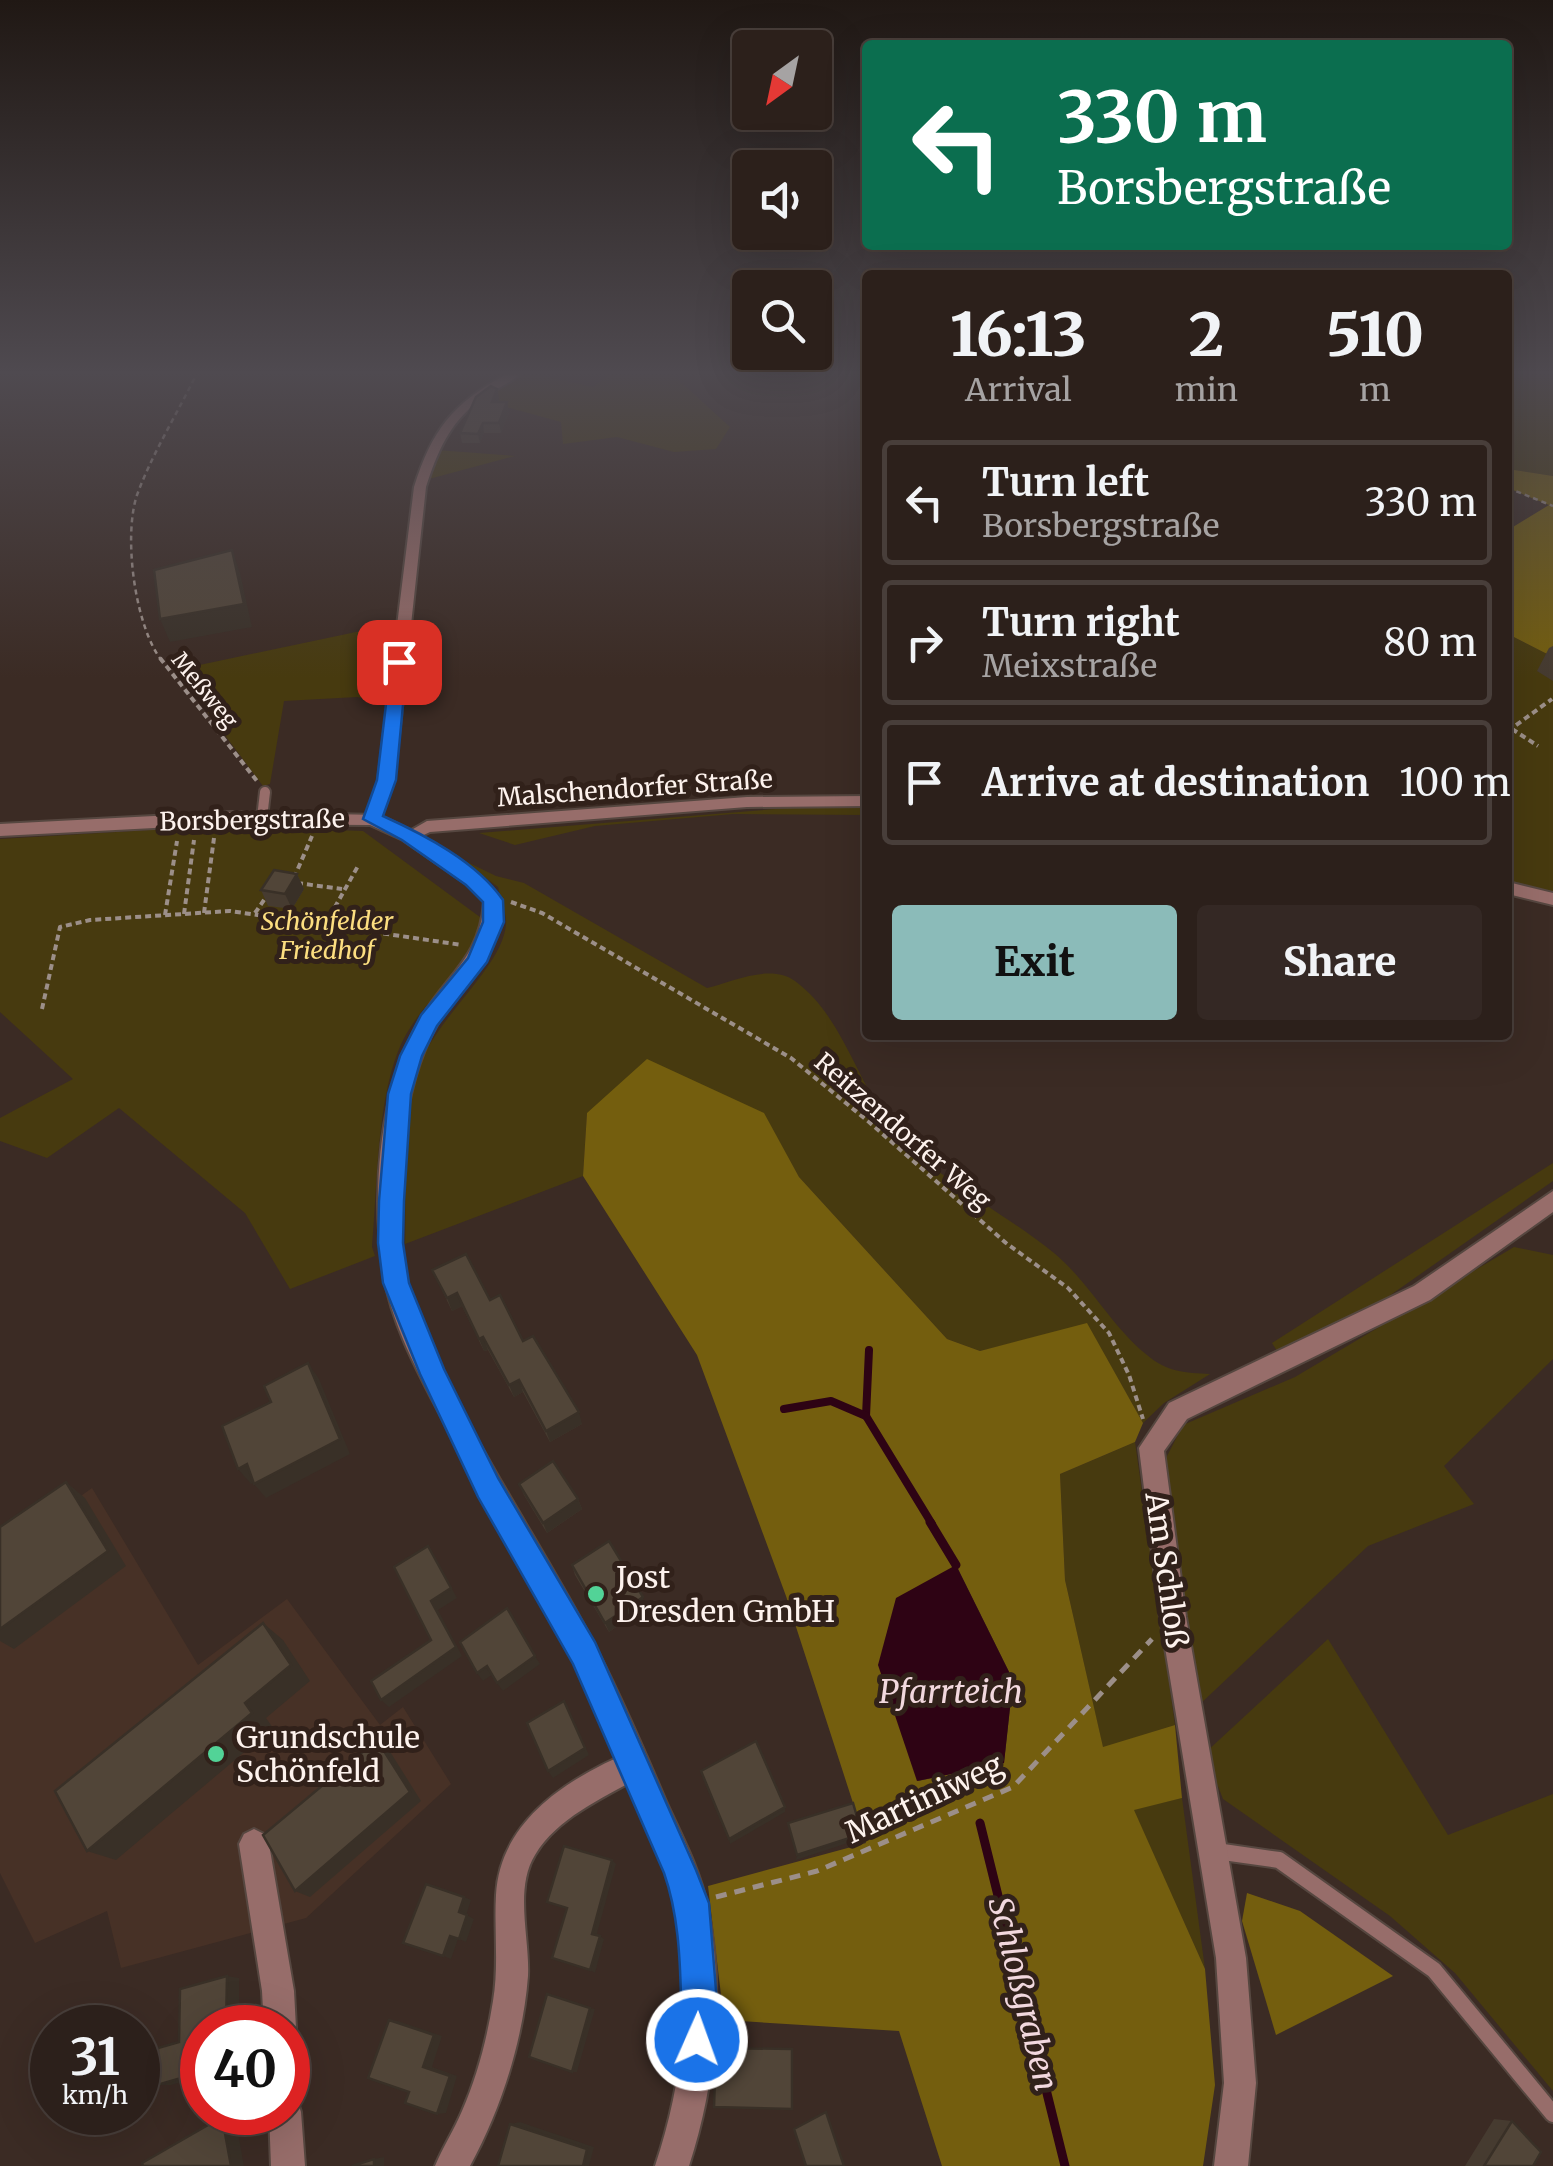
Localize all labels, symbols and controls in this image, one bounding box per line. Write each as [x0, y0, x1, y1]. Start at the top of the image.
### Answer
north arrow [732, 30, 832, 130]
map controls [732, 30, 832, 370]
text: 330 m [1057, 73, 1267, 161]
icon: left [892, 80, 1022, 210]
button: sound [732, 150, 832, 250]
text: Borsbergstraße [1057, 160, 1391, 216]
button: search [732, 270, 832, 370]
text: 16:13 [950, 297, 1087, 372]
text: 2 [1189, 297, 1224, 372]
text: 510 [1326, 297, 1424, 372]
text: Arrival [965, 370, 1072, 410]
text: min [1175, 370, 1238, 410]
text: m [1359, 370, 1391, 410]
text: Turn left [982, 459, 1149, 506]
icon: left [897, 475, 952, 530]
text: 330 m [1364, 479, 1477, 526]
text: Borsbergstraße [982, 506, 1219, 546]
text: Turn right [982, 599, 1180, 646]
icon: right [897, 615, 952, 670]
text: 80 m [1383, 619, 1477, 666]
pin [357, 620, 442, 705]
icon: arrive [372, 635, 427, 690]
street label: Meßweg [166, 646, 244, 734]
text: Meixstraße [982, 646, 1157, 686]
icon: arrive [897, 755, 952, 810]
text: Arrive at destination [982, 759, 1369, 806]
text: 100 m [1399, 759, 1511, 806]
street label: Malschendorfer Straße [496, 762, 774, 814]
street label: Borsbergstraße [159, 802, 345, 838]
park label: Schönfelder Friedhof [261, 905, 394, 966]
button: Exit [892, 905, 1177, 1020]
button: Share [1197, 905, 1482, 1020]
street label: Reitzendorfer Weg [808, 1046, 998, 1216]
street label: Am Schloß [1137, 1489, 1197, 1650]
place label: Jost Dresden GmbH [615, 1558, 835, 1630]
marker: Jost Dresden GmbH [585, 1583, 607, 1605]
water label: Pfarrteich [879, 1672, 1023, 1712]
place label: Grundschule Schönfeld [236, 1718, 420, 1790]
marker: Grundschule Schönfeld [205, 1743, 227, 1765]
street label: Martiniweg [839, 1745, 1009, 1851]
water label: Schloßgraben [980, 1893, 1066, 2095]
position arrow [645, 1988, 749, 2092]
speed limit sign: 40 [180, 2005, 310, 2135]
text: 31 [70, 2026, 120, 2089]
text: km/h [62, 2079, 128, 2111]

